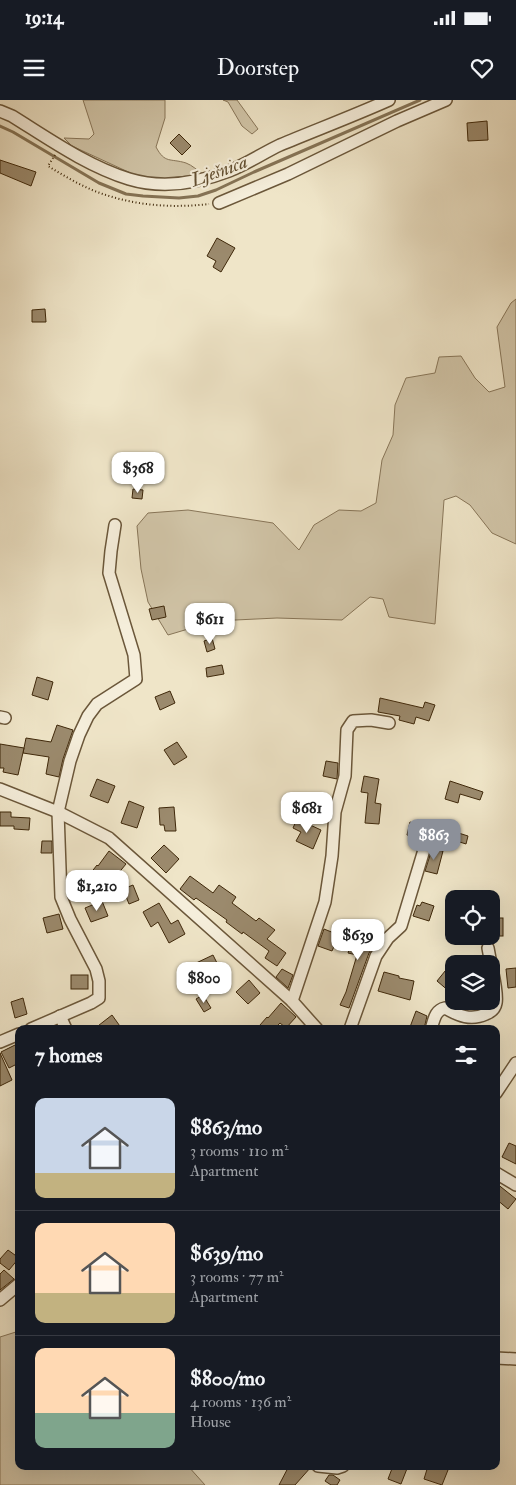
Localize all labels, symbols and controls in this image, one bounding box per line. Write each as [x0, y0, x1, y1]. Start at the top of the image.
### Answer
text: 19:14 [25, 6, 63, 30]
icon: menu [20, 54, 48, 82]
text: Doorstep [217, 54, 299, 82]
icon: heart [468, 54, 496, 82]
water label: Lješnica [186, 150, 251, 193]
pin: $368 [108, 452, 168, 494]
text: $368 [123, 458, 153, 478]
pin: $611 [180, 602, 240, 645]
text: $611 [196, 609, 224, 629]
pin: $681 [277, 792, 337, 834]
text: $681 [292, 798, 322, 818]
pin: $863 [404, 818, 464, 861]
text: $863 [419, 825, 449, 845]
pin: $1,210 [56, 870, 138, 912]
text: $1,210 [77, 876, 117, 896]
map controls [445, 890, 500, 1010]
button: locate [445, 890, 500, 945]
pin: $639 [328, 918, 388, 961]
text: $639 [342, 925, 374, 945]
button: layers [445, 955, 500, 1010]
pin: $800 [174, 962, 234, 1004]
text: $800 [188, 968, 220, 988]
icon: filters [452, 1041, 480, 1069]
text: 7 homes [35, 1042, 102, 1069]
text: $863/mo [190, 1114, 262, 1141]
icon: home [75, 1118, 135, 1178]
text: 3 rooms · 110 m² [190, 1141, 288, 1161]
text: Apartment [190, 1161, 258, 1181]
text: $639/mo [190, 1240, 263, 1267]
icon: home [75, 1243, 135, 1303]
text: 3 rooms · 77 m² [190, 1267, 284, 1287]
text: Apartment [190, 1287, 258, 1307]
text: $800/mo [190, 1365, 265, 1392]
icon: home [75, 1368, 135, 1428]
text: 4 rooms · 136 m² [190, 1392, 291, 1412]
text: House [190, 1412, 231, 1432]

